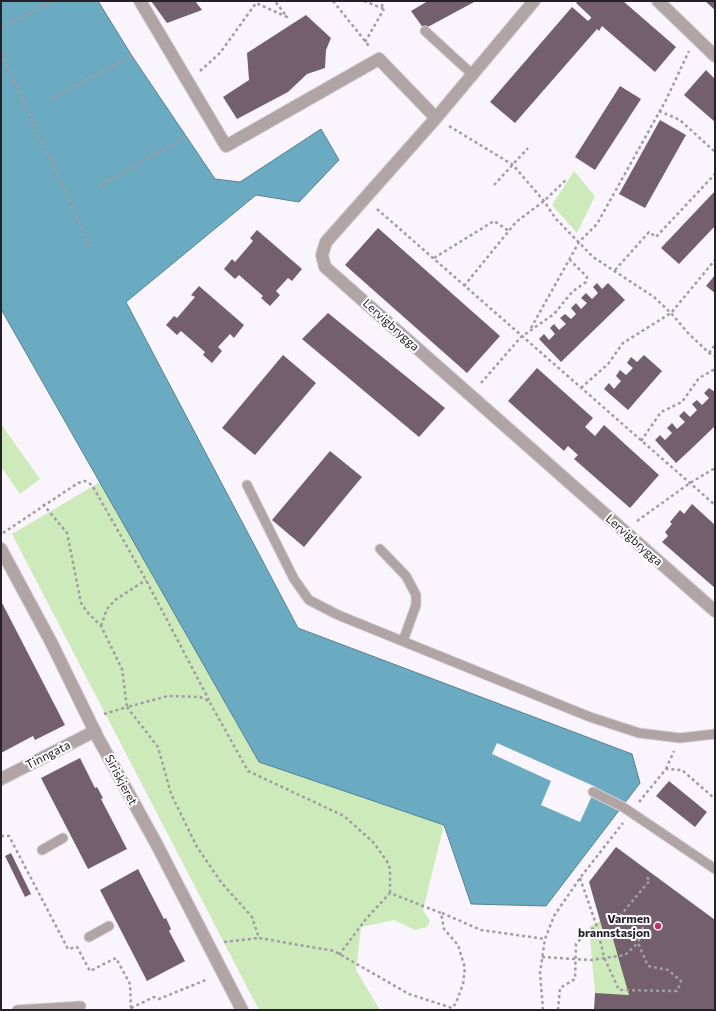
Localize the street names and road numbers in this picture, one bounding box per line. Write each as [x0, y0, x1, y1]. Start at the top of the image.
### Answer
street label: Lervigbrygga [360, 296, 422, 354]
street label: Lervigbrygga [603, 511, 665, 569]
street label: Tinngata [23, 738, 73, 772]
street label: Siriskjeret [102, 752, 140, 808]

